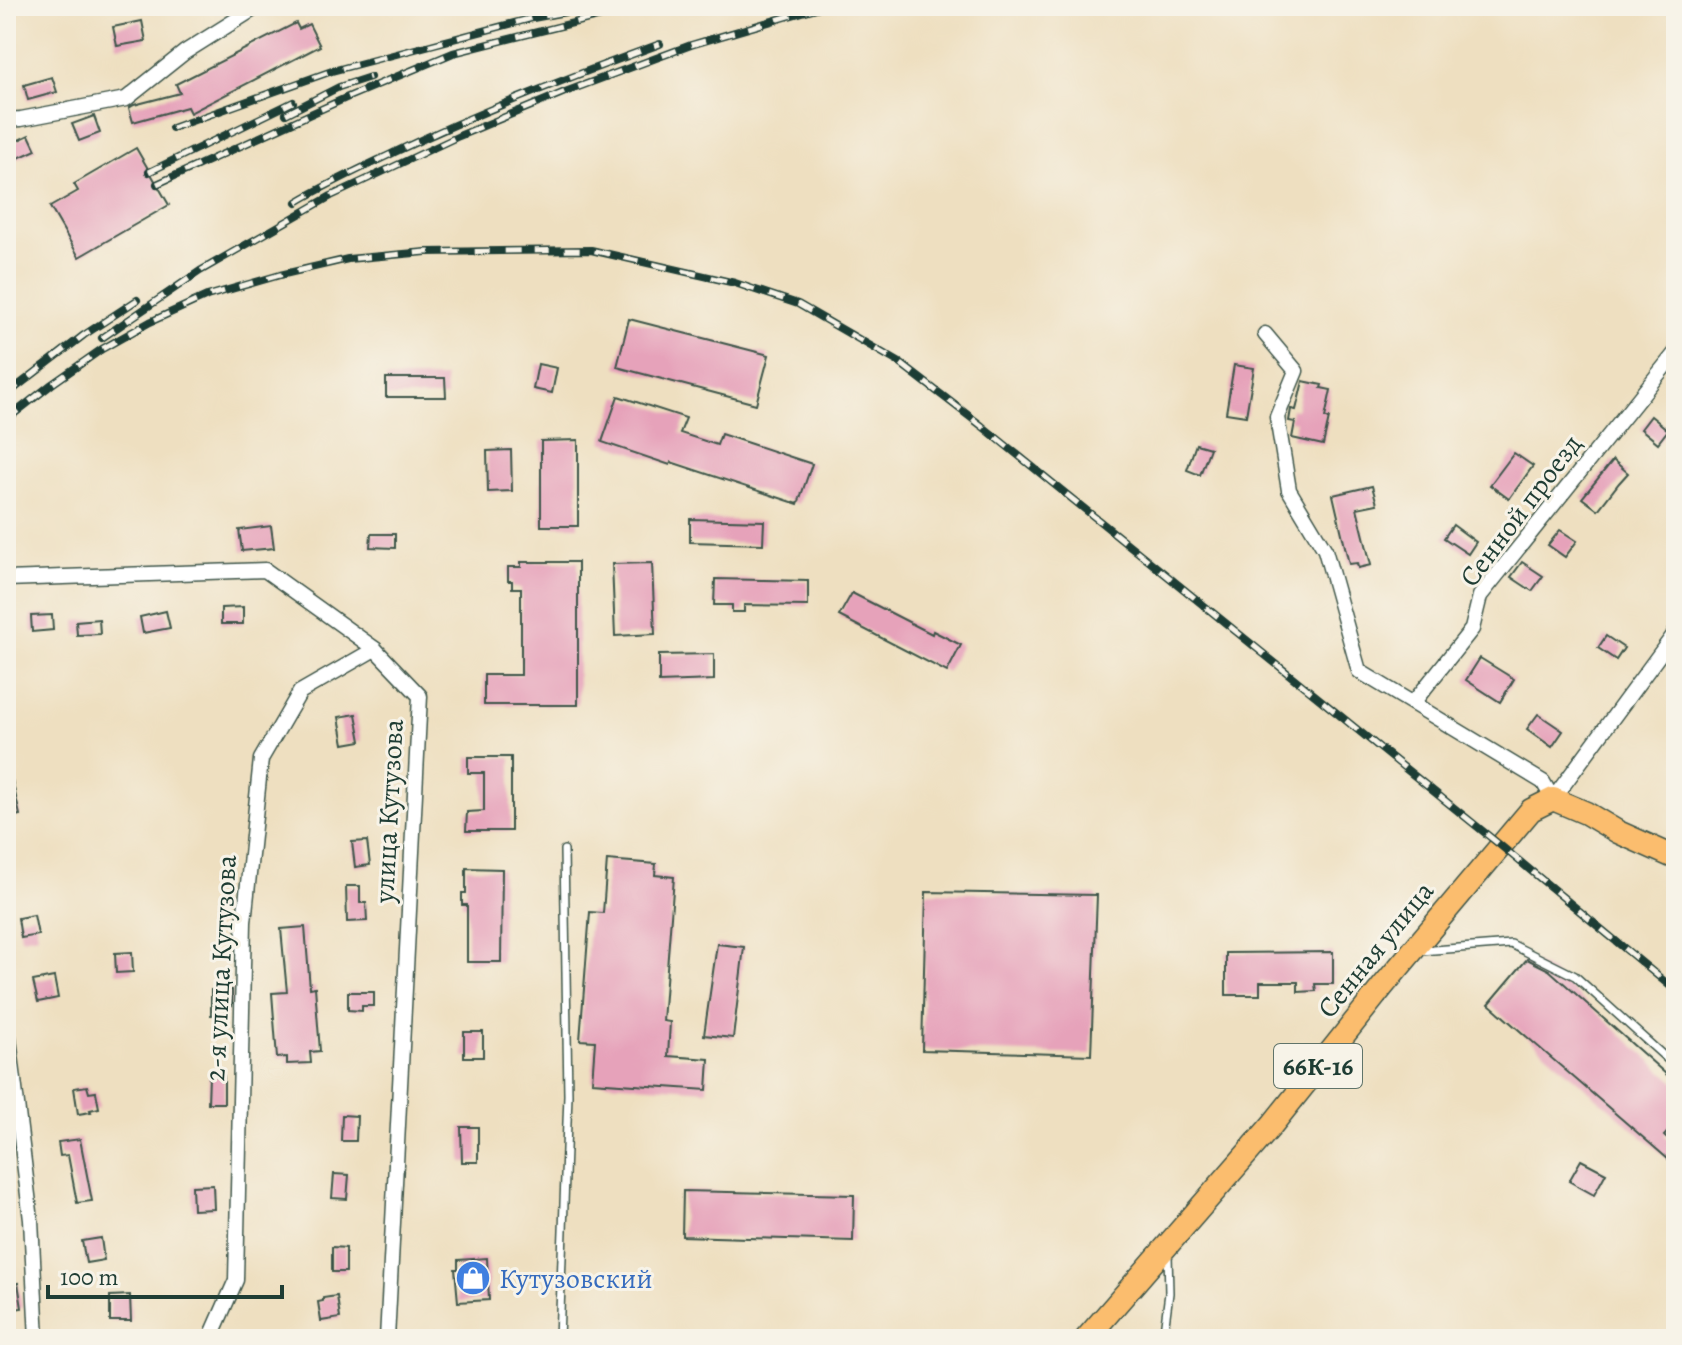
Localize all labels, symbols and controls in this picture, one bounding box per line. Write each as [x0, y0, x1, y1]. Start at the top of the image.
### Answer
street label: Сенной проезд [1451, 427, 1591, 595]
street label: улица Кутузова [365, 718, 413, 905]
street label: 2-я улица Кутузова [196, 854, 246, 1082]
street label: Сенная улица [1309, 873, 1443, 1026]
road number: 66К-16 [1274, 1044, 1362, 1088]
scale bar [48, 1249, 282, 1299]
shop icon: Кутузовский [454, 1259, 492, 1297]
place label: Кутузовский [499, 1260, 653, 1298]
text: 100 m [60, 1261, 119, 1293]

